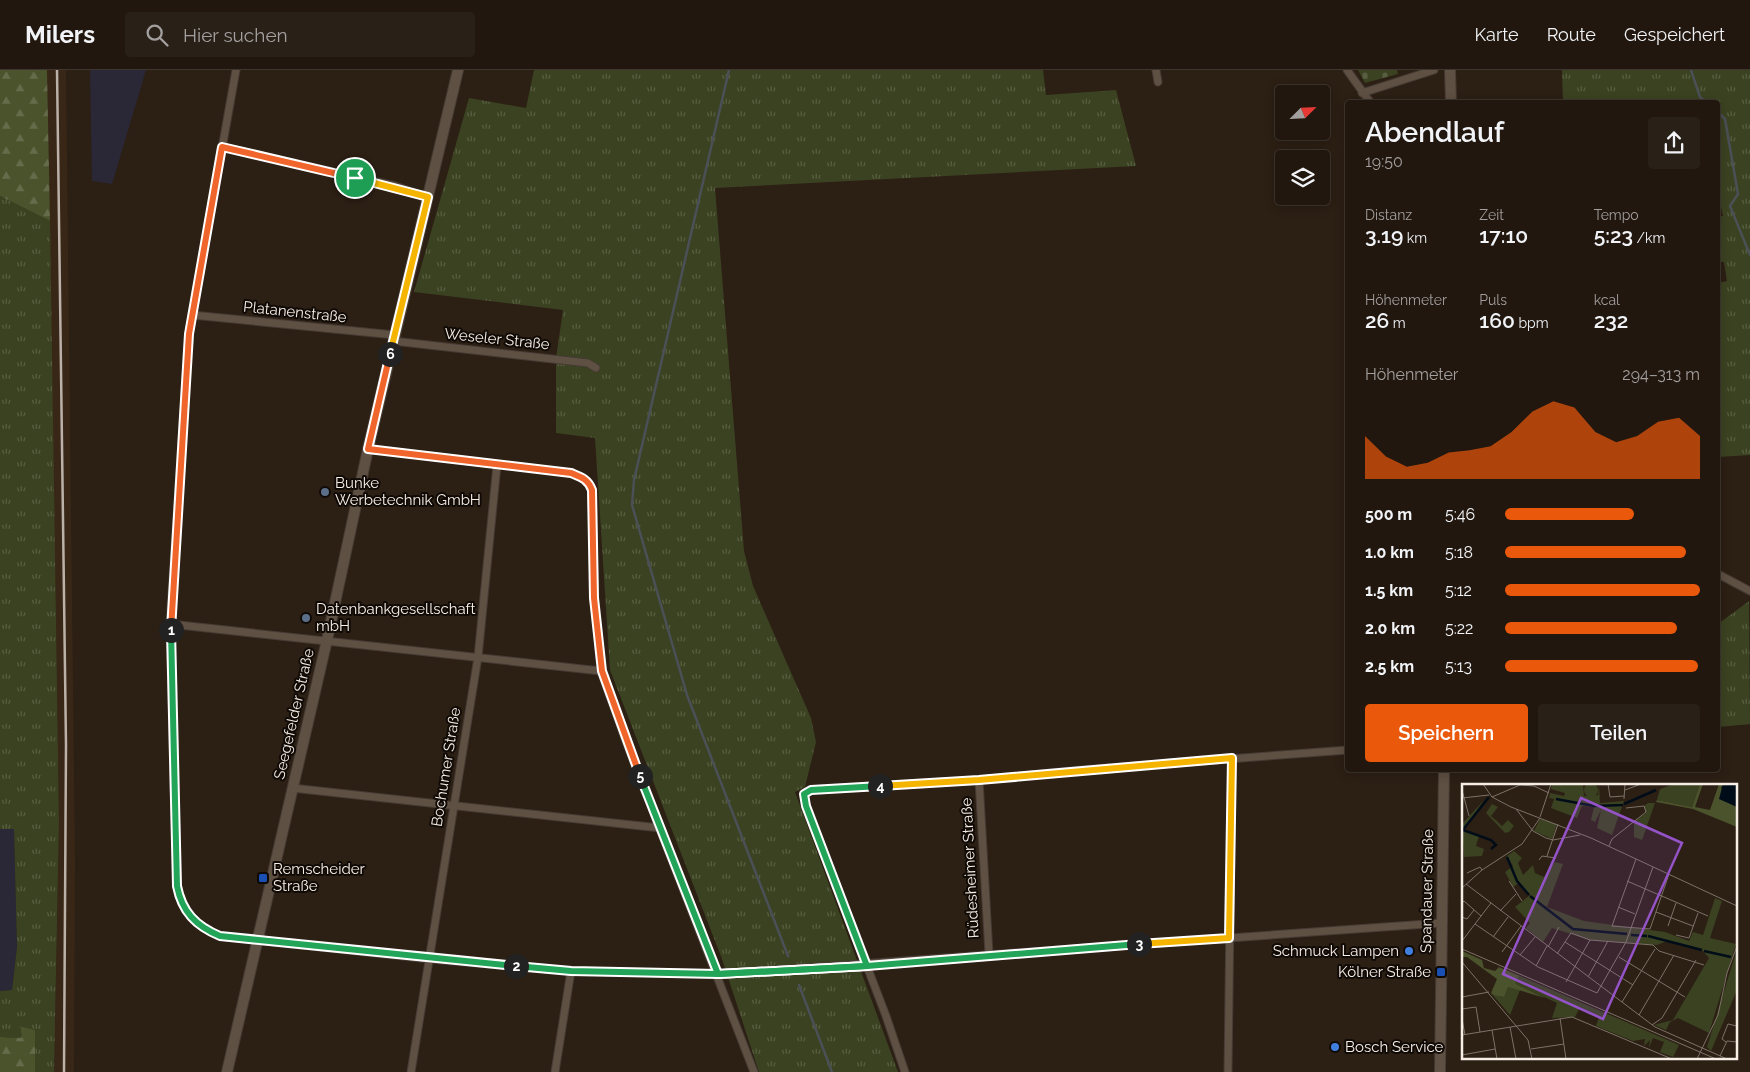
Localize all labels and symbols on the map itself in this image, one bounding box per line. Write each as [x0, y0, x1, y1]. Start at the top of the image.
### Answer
north arrow [1275, 85, 1330, 140]
pin [334, 157, 376, 199]
street label: Platanenstraße [242, 298, 348, 326]
street label: Weseler Straße [444, 325, 551, 353]
pin: 6 [378, 342, 402, 366]
place label: Bunke Werbetechnik GmbH [335, 474, 481, 509]
marker: Bunke Werbetechnik GmbH [319, 486, 331, 498]
place label: Datenbankgesellschaft mbH [316, 600, 476, 635]
marker: Datenbankgesellschaft mbH [300, 612, 312, 624]
pin: 1 [158, 618, 184, 642]
street label: Seegefelder Straße [270, 647, 318, 781]
street label: Bochumer Straße [428, 706, 464, 828]
pin: 5 [628, 764, 652, 788]
pin: 4 [868, 774, 892, 798]
inset map [1462, 784, 1738, 1060]
street label: Rüdesheimer Straße [957, 797, 983, 939]
street label: Spandauer Straße [1417, 829, 1437, 953]
place label: Remscheider Straße [273, 860, 366, 895]
marker: Remscheider Straße [257, 872, 269, 884]
pin: 3 [1126, 932, 1152, 956]
place label: Schmuck Lampen [1273, 942, 1399, 960]
marker: Schmuck Lampen [1403, 945, 1415, 957]
pin: 2 [504, 954, 528, 978]
place label: Kölner Straße [1338, 963, 1431, 981]
marker: Kölner Straße [1435, 966, 1447, 978]
place label: Bosch Service [1345, 1038, 1444, 1056]
marker: Bosch Service [1329, 1041, 1341, 1053]

